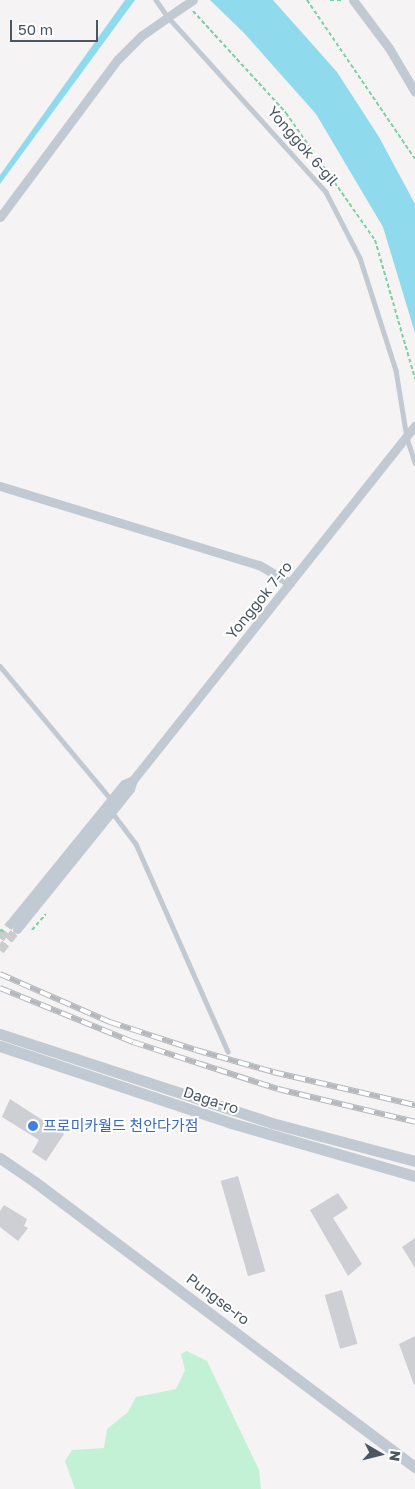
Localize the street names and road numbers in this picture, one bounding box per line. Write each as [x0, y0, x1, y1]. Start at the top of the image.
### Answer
street label: Yonggok 6-gil [264, 103, 342, 189]
street label: Yonggok 7-ro [222, 558, 296, 642]
street label: Daga-ro [181, 1083, 241, 1117]
street label: Pungse-ro [183, 1269, 253, 1329]

